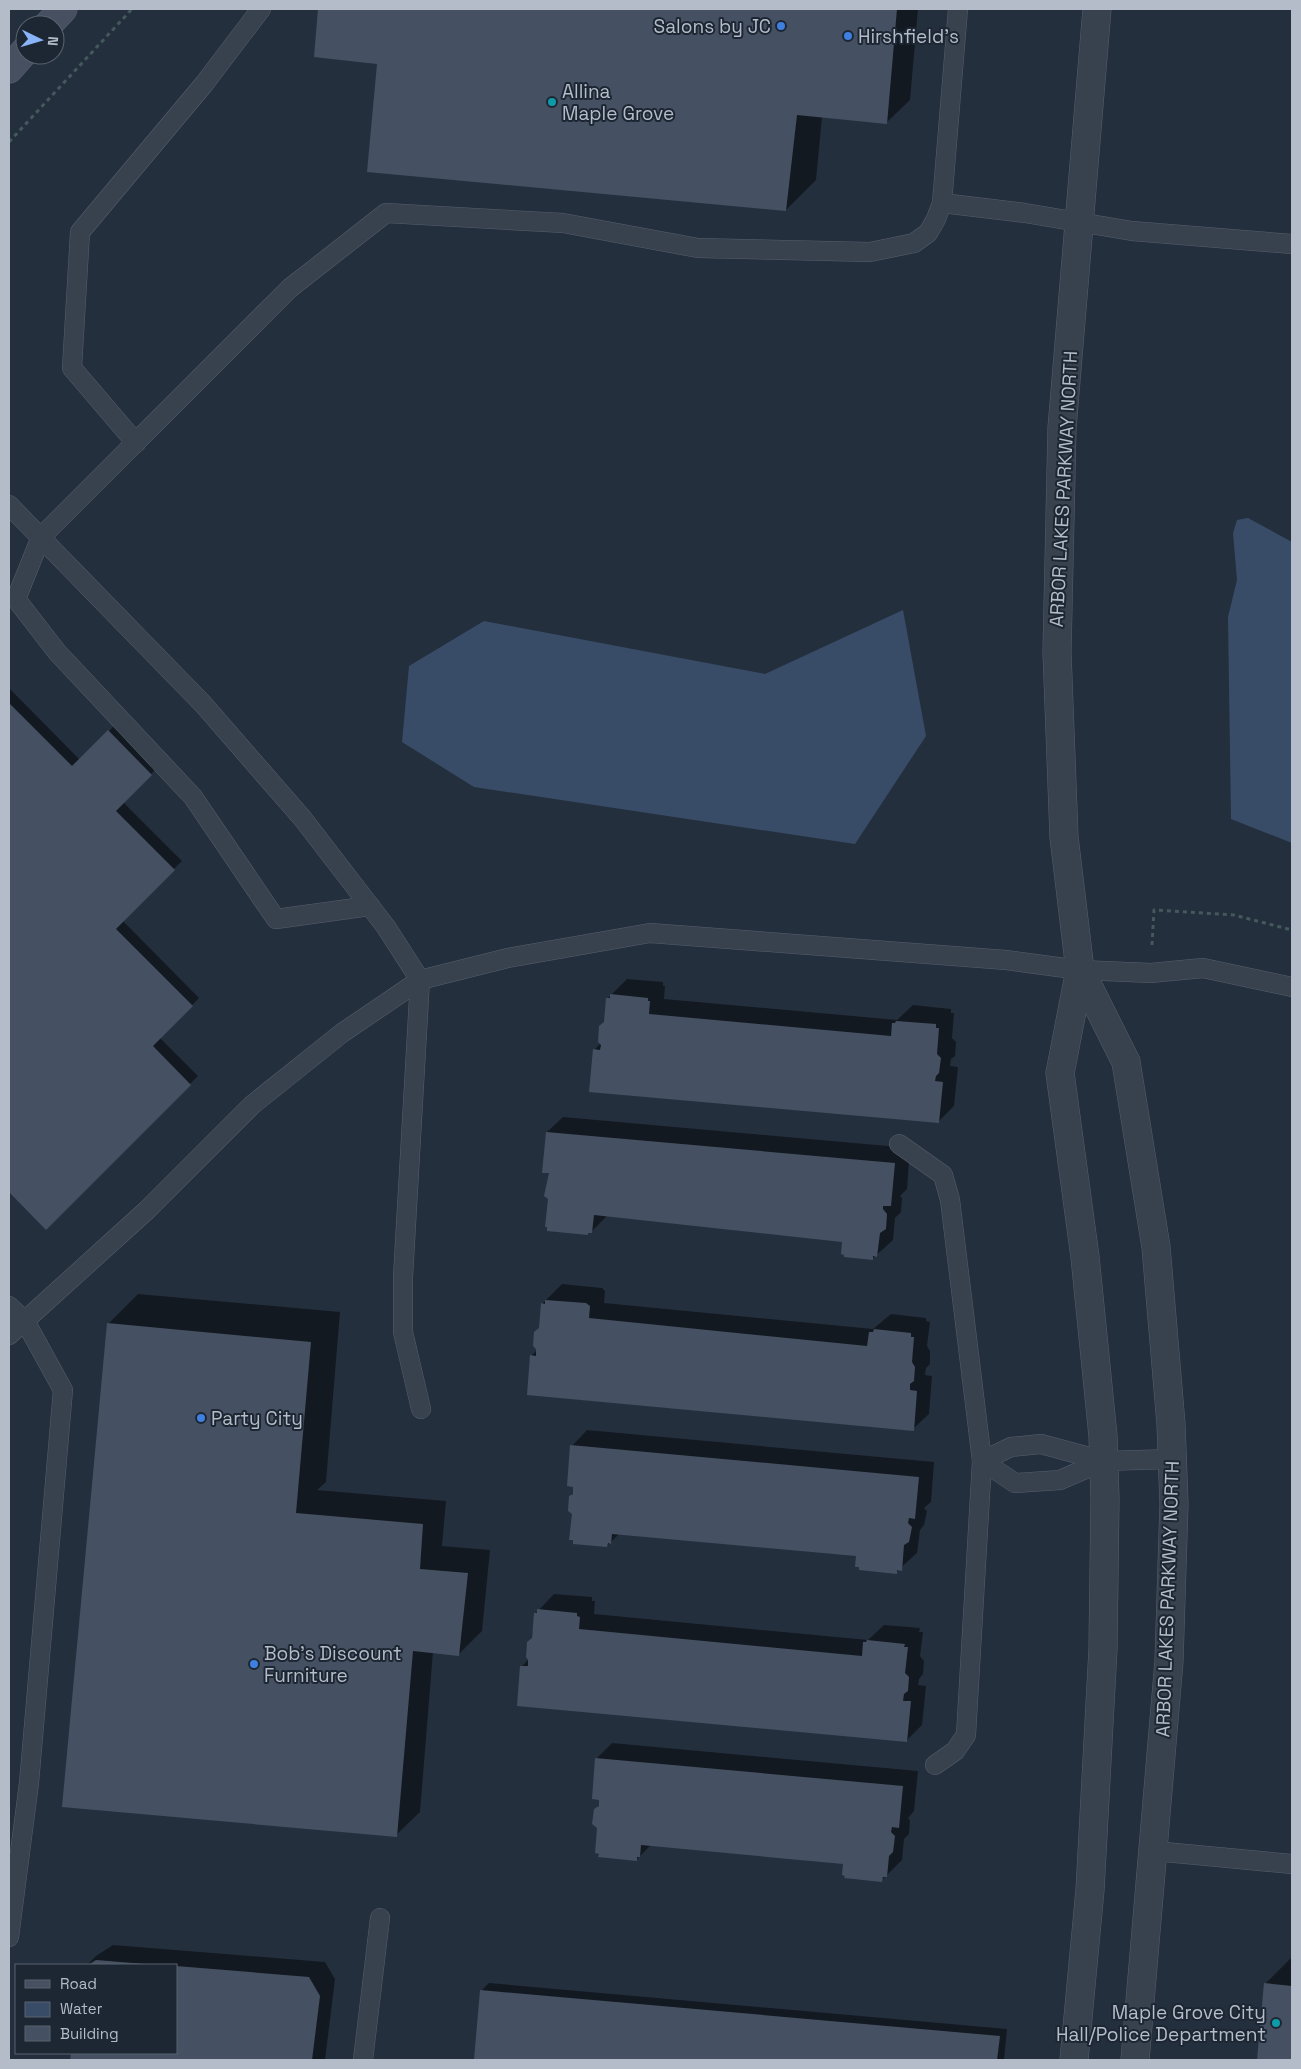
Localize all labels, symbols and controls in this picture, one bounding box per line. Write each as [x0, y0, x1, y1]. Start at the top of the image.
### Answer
place label: Salons by JC [654, 14, 771, 39]
north arrow [15, 15, 65, 65]
marker: Salons by JC [775, 20, 787, 32]
place label: Hirshfield's [858, 24, 959, 49]
marker: Hirshfield's [842, 30, 854, 42]
text: N [44, 36, 62, 47]
place label: Allina Maple Grove [562, 79, 674, 126]
marker: Allina Maple Grove [546, 96, 558, 108]
street label: ARBOR LAKES PARKWAY NORTH [1044, 350, 1083, 628]
place label: Party City [211, 1406, 303, 1431]
marker: Party City [195, 1412, 207, 1424]
street label: ARBOR LAKES PARKWAY NORTH [1150, 1460, 1185, 1738]
place label: Bob's Discount Furniture [264, 1641, 402, 1688]
marker: Bob's Discount Furniture [248, 1658, 260, 1670]
legend [15, 1964, 178, 2054]
text: Road [60, 1974, 97, 1993]
text: Water [60, 1999, 103, 2018]
place label: Maple Grove City Hall/Police Department [1056, 2000, 1266, 2047]
marker: Maple Grove City Hall/Police Department [1270, 2017, 1282, 2029]
text: Building [60, 2024, 119, 2043]

